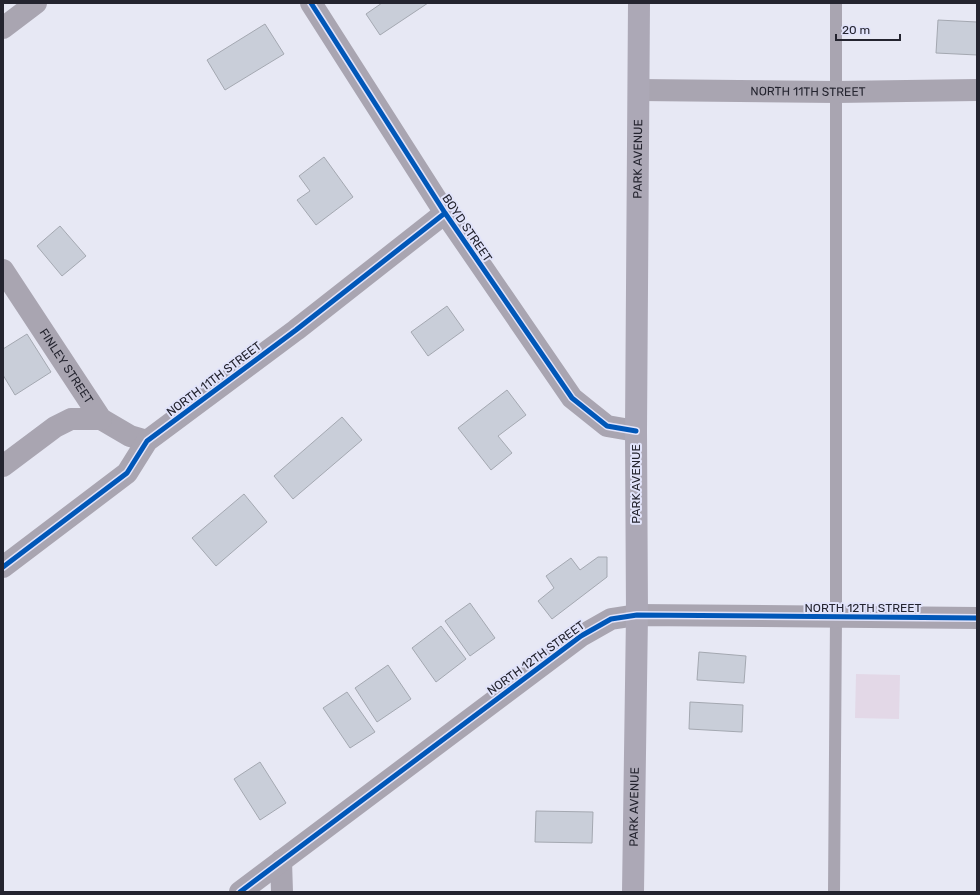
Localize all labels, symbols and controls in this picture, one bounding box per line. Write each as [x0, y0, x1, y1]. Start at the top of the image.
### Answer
scale bar [836, 16, 900, 42]
text: 20 m [842, 23, 870, 37]
street label: NORTH 11TH STREET [750, 84, 866, 99]
street label: PARK AVENUE [631, 119, 645, 199]
street label: BOYD STREET [439, 192, 495, 264]
street label: FINLEY STREET [37, 326, 96, 406]
street label: NORTH 11TH STREET [164, 339, 264, 419]
street label: PARK AVENUE [629, 444, 643, 524]
street label: NORTH 12TH STREET [805, 601, 922, 615]
street label: NORTH 12TH STREET [485, 618, 587, 698]
street label: PARK AVENUE [627, 767, 642, 847]

